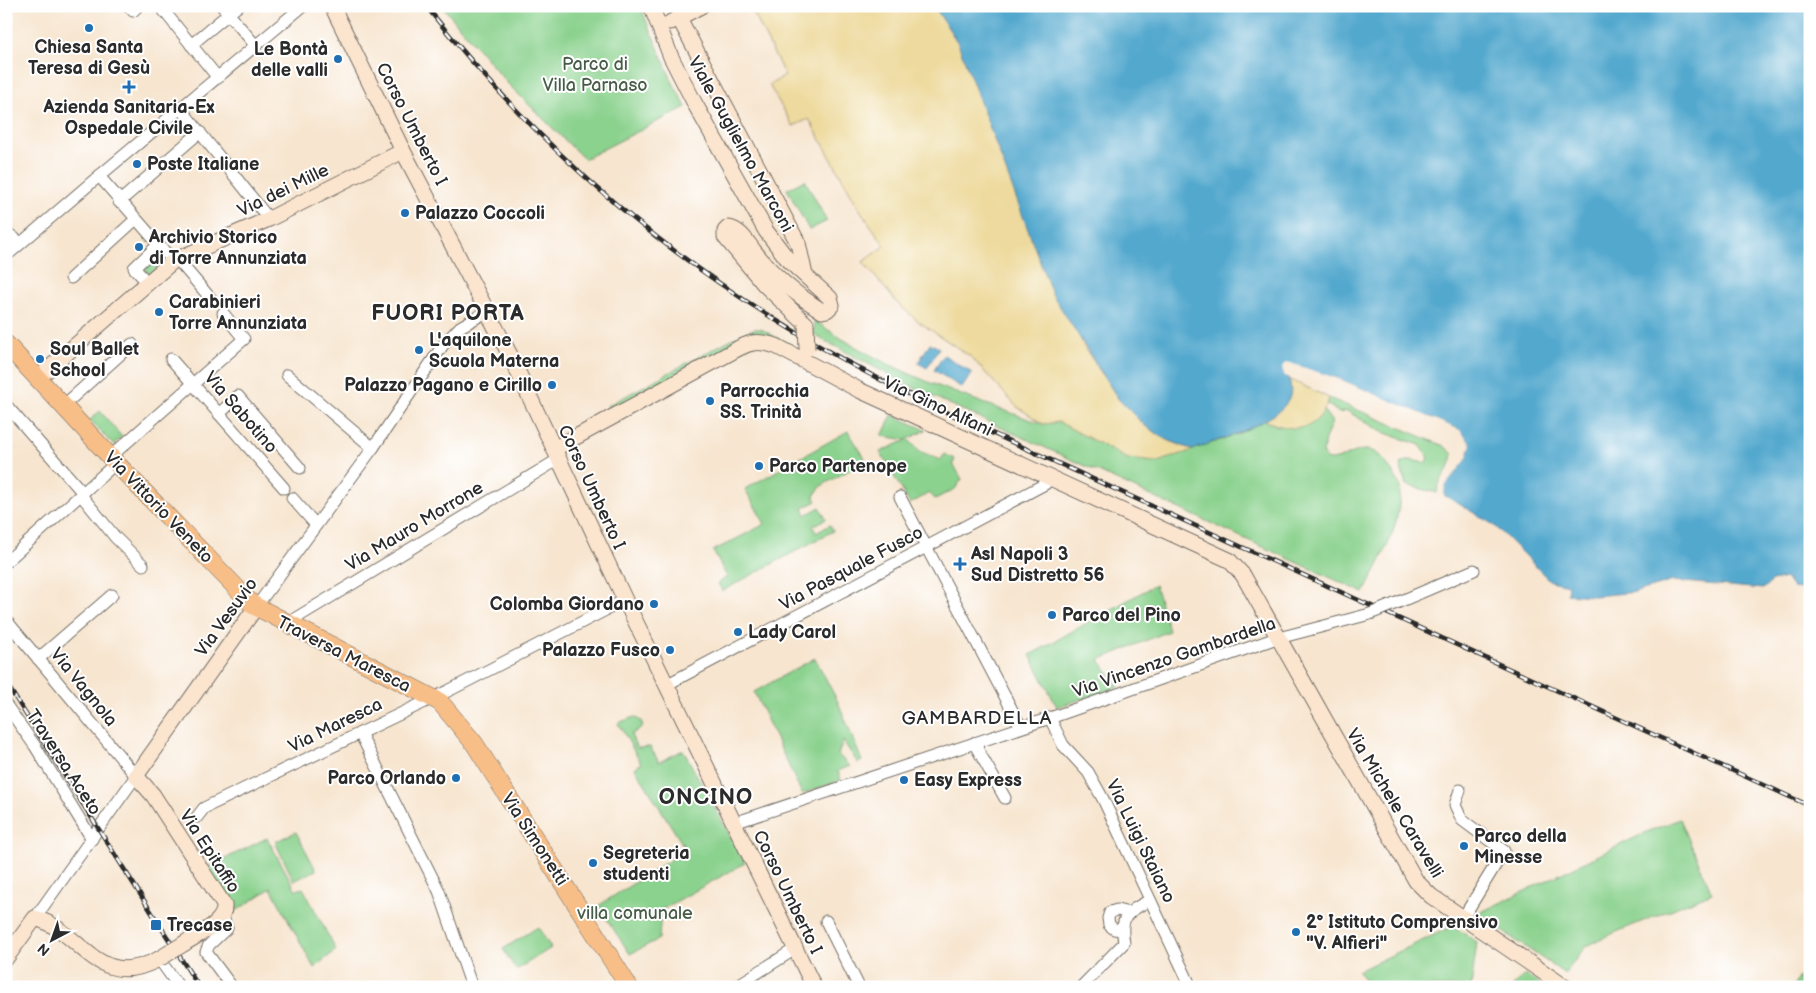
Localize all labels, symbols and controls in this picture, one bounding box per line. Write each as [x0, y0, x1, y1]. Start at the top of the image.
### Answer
marker: Chiesa Santa Teresa di Gesù [83, 22, 95, 34]
place label: Chiesa Santa Teresa di Gesù [28, 37, 150, 79]
place label: Le Bontà delle valli [251, 39, 328, 81]
marker: Le Bontà delle valli [332, 53, 344, 65]
street label: Viale Guglielmo Marconi [683, 53, 798, 236]
park label: Parco di Villa Parnaso [542, 54, 648, 96]
street label: Corso Umberto I [372, 59, 452, 189]
marker: Azienda Sanitaria-Ex Ospedale Civile [122, 80, 136, 94]
place label: Azienda Sanitaria-Ex Ospedale Civile [42, 97, 215, 139]
place label: Poste Italiane [147, 154, 259, 175]
marker: Poste Italiane [131, 158, 143, 170]
street label: Via dei Mille [234, 159, 332, 222]
place label: Palazzo Coccoli [415, 203, 545, 224]
marker: Palazzo Coccoli [399, 207, 411, 219]
place label: Archivio Storico di Torre Annunziata [148, 227, 307, 269]
marker: Archivio Storico di Torre Annunziata [133, 241, 145, 253]
place label: Carabinieri Torre Annunziata [169, 292, 307, 334]
district label: FUORI PORTA [371, 300, 525, 327]
marker: Carabinieri Torre Annunziata [153, 306, 165, 318]
place label: L'aquilone Scuola Materna [429, 330, 559, 372]
place label: Soul Ballet School [50, 339, 139, 381]
marker: L'aquilone Scuola Materna [413, 344, 425, 356]
marker: Soul Ballet School [34, 353, 46, 365]
street label: Via Sabotino [199, 367, 282, 457]
street label: Via Gino Alfani [880, 372, 996, 441]
place label: Palazzo Pagano e Cirillo [344, 375, 542, 396]
marker: Palazzo Pagano e Cirillo [546, 379, 558, 391]
place label: Parrocchia SS. Trinità [720, 381, 809, 423]
marker: Parrocchia SS. Trinità [704, 395, 716, 407]
street label: Corso Umberto I [554, 422, 630, 553]
street label: Via Vittorio Veneto [100, 447, 217, 568]
place label: Parco Partenope [769, 456, 907, 477]
marker: Parco Partenope [753, 460, 765, 472]
street label: Via Mauro Morrone [342, 477, 487, 576]
street label: Via Pasquale Fusco [776, 522, 927, 615]
place label: Asl Napoli 3 Sud Distretto 56 [970, 544, 1105, 586]
marker: Asl Napoli 3 Sud Distretto 56 [953, 557, 967, 571]
street label: Via Vesuvio [191, 574, 262, 661]
place label: Colomba Giordano [490, 594, 644, 615]
marker: Colomba Giordano [648, 598, 660, 610]
place label: Parco del Pino [1062, 605, 1181, 626]
marker: Parco del Pino [1046, 609, 1058, 621]
street label: Traversa Maresca [274, 612, 414, 697]
street label: Via Vincenzo Gambardella [1070, 613, 1279, 702]
place label: Lady Carol [748, 622, 836, 643]
marker: Lady Carol [732, 626, 744, 638]
place label: Palazzo Fusco [542, 640, 660, 661]
street label: Via Vagnola [46, 644, 122, 731]
marker: Palazzo Fusco [664, 644, 676, 656]
street label: Via Maresca [285, 694, 385, 757]
street label: Traversa Aceto [22, 705, 106, 819]
district label: GAMBARDELLA [902, 707, 1052, 730]
street label: Via Michele Caravelli [1342, 725, 1447, 882]
place label: Parco Orlando [327, 768, 446, 789]
place label: Easy Express [914, 770, 1022, 791]
marker: Parco Orlando [450, 772, 462, 784]
marker: Easy Express [898, 774, 910, 786]
street label: Via Luigi Staiano [1102, 776, 1180, 906]
district label: ONCINO [659, 784, 753, 811]
street label: Via Simonetti [497, 789, 572, 890]
street label: Via Epitaffio [175, 806, 244, 897]
place label: Parco della Minesse [1474, 826, 1567, 868]
street label: Corso Umberto I [749, 827, 827, 957]
marker: Parco della Minesse [1458, 840, 1470, 852]
place label: Segreteria studenti [603, 843, 690, 885]
marker: Segreteria studenti [587, 857, 599, 869]
park label: villa comunale [576, 903, 693, 924]
place label: 2° Istituto Comprensivo "V. Alfieri" [1306, 912, 1498, 954]
place label: Trecase [167, 915, 233, 936]
north arrow [28, 916, 78, 966]
marker: Trecase [149, 918, 163, 932]
marker: 2° Istituto Comprensivo "V. Alfieri" [1290, 926, 1302, 938]
text: N [34, 940, 53, 959]

